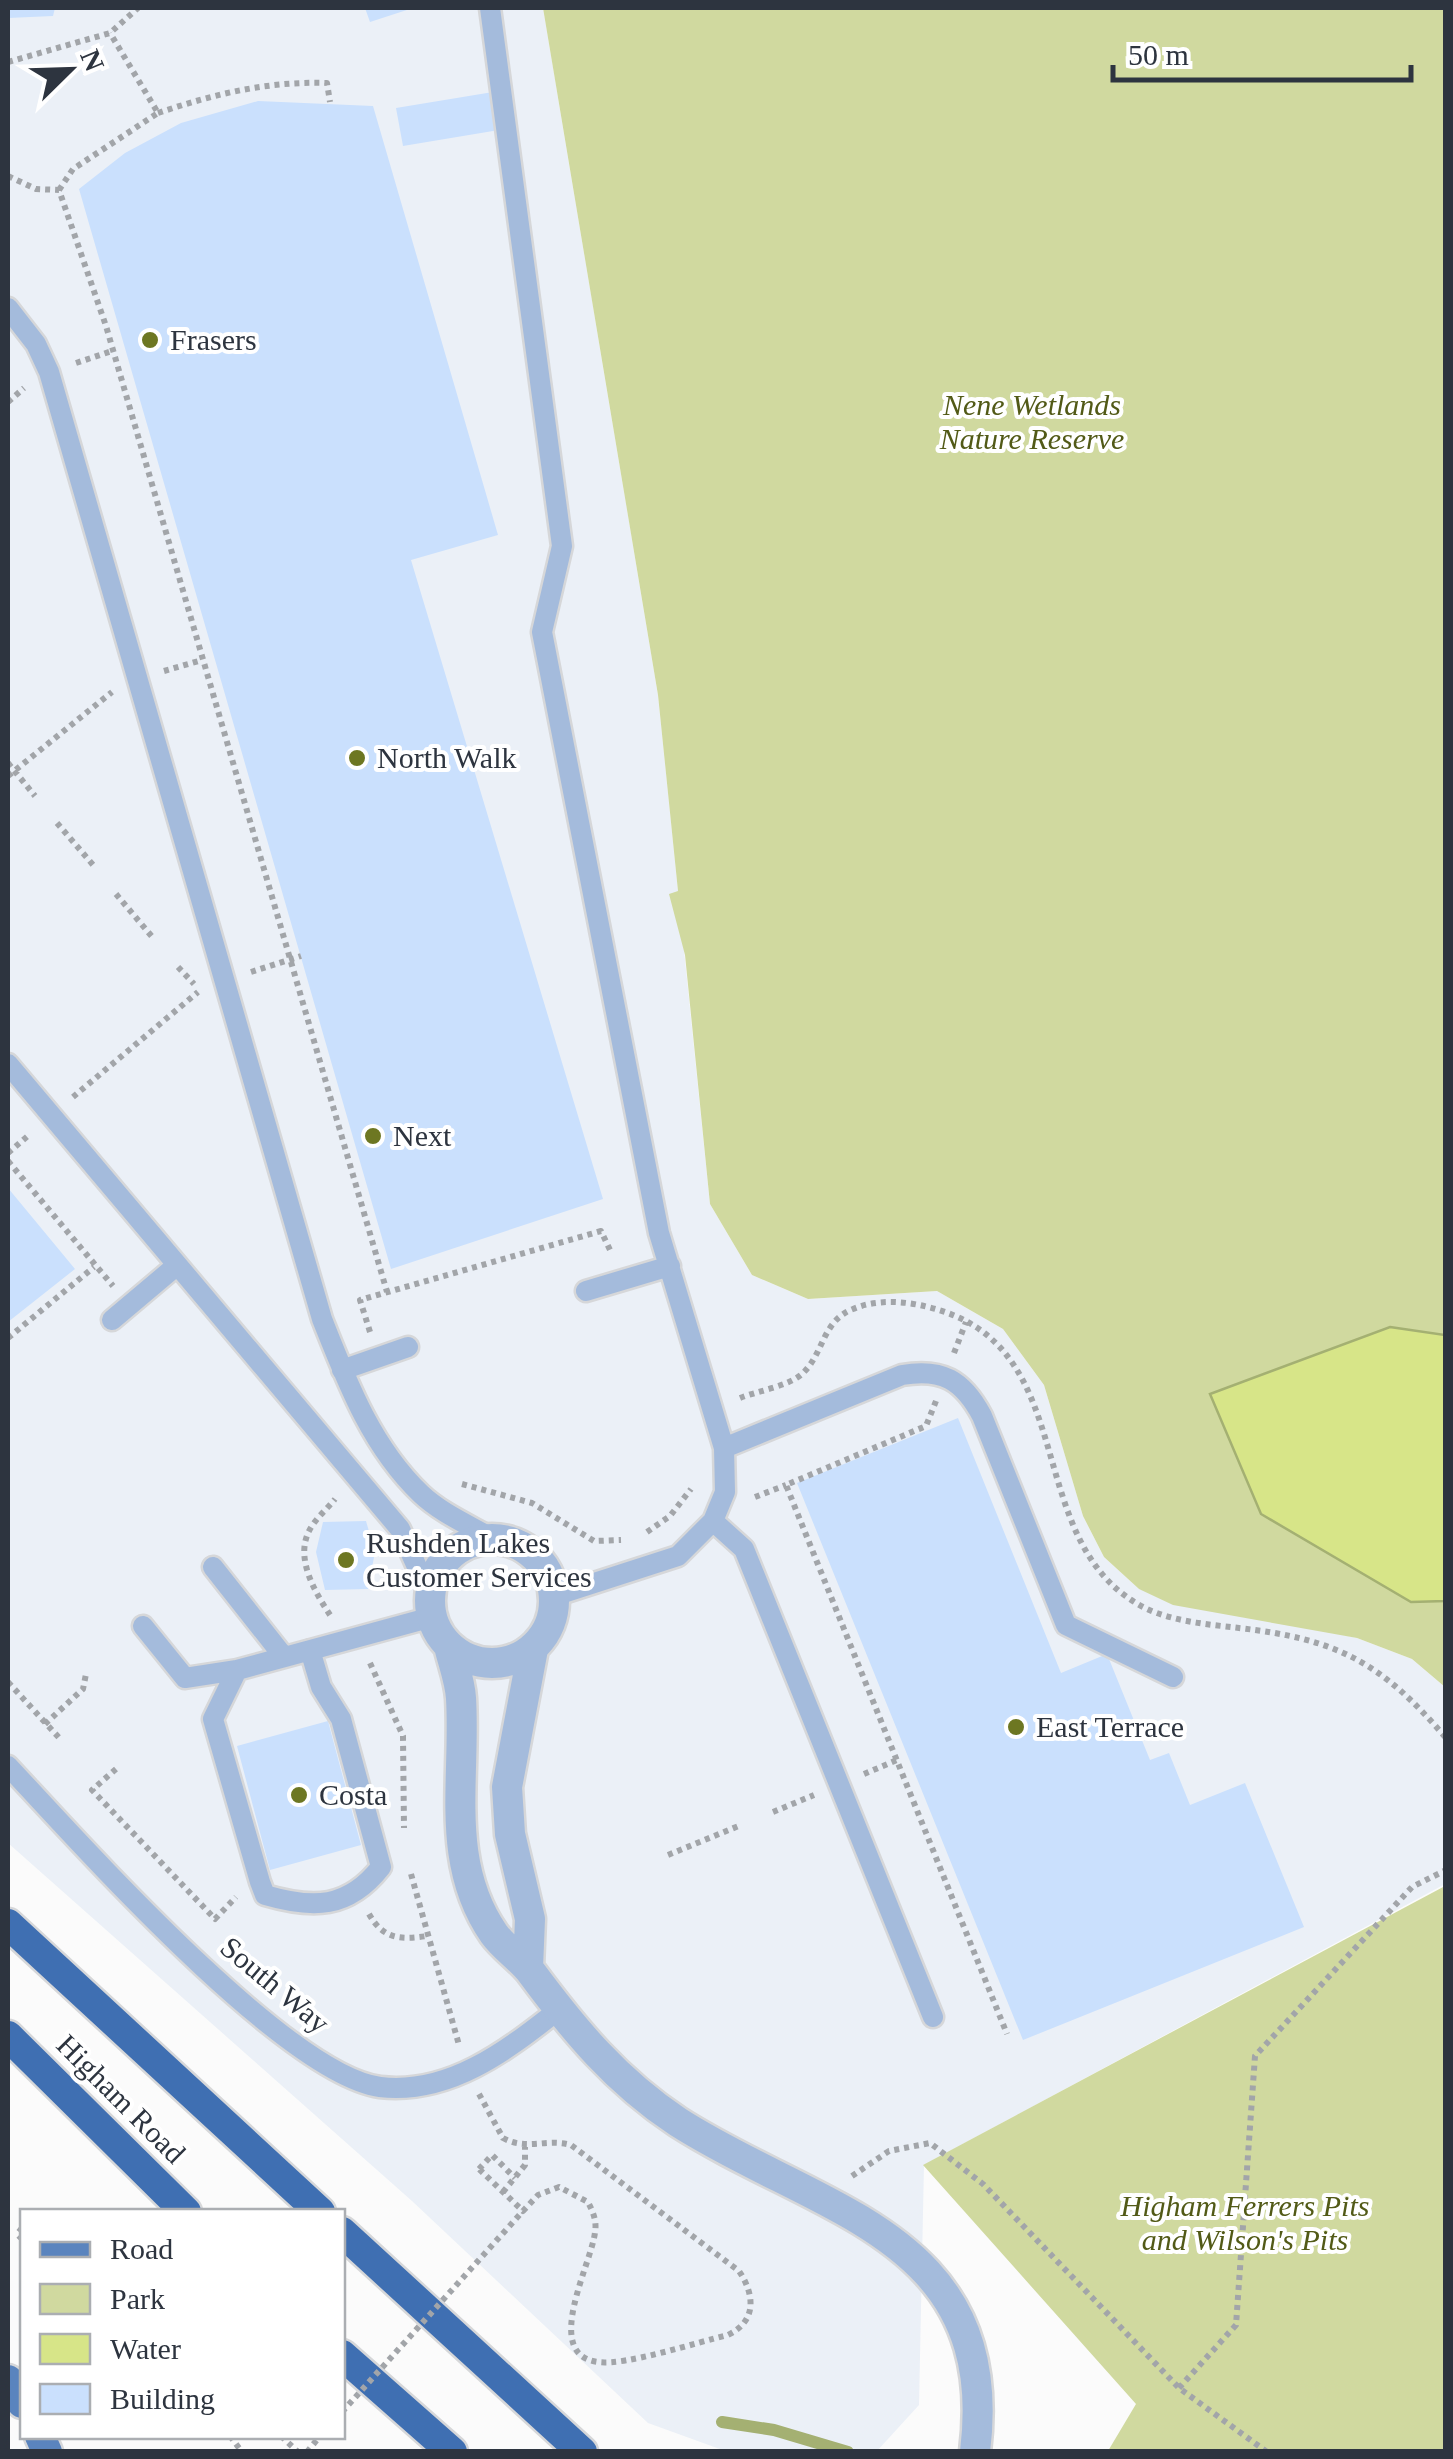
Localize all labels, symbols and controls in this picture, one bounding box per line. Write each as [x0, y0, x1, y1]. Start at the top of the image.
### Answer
north arrow [20, 20, 120, 120]
scale bar [1113, 20, 1410, 82]
text: 50 m [1128, 38, 1189, 71]
text: N [74, 45, 111, 76]
place label: Frasers [170, 323, 257, 356]
marker: Frasers [139, 329, 161, 351]
park label: Nene Wetlands Nature Reserve [939, 388, 1124, 455]
place label: North Walk [377, 741, 517, 774]
marker: North Walk [346, 747, 368, 769]
place label: Next [393, 1119, 452, 1152]
marker: Next [362, 1125, 384, 1147]
place label: Rushden Lakes Customer Services [366, 1526, 592, 1593]
marker: Rushden Lakes Customer Services [335, 1549, 357, 1571]
place label: East Terrace [1036, 1710, 1184, 1743]
marker: East Terrace [1005, 1716, 1027, 1738]
place label: Costa [319, 1778, 387, 1811]
marker: Costa [288, 1784, 310, 1806]
street label: South Way [214, 1930, 336, 2039]
street label: Higham Road [50, 2028, 192, 2170]
park label: Higham Ferrers Pits and Wilson's Pits [1120, 2189, 1369, 2256]
legend [20, 2209, 345, 2439]
text: Road [110, 2232, 173, 2265]
text: Park [110, 2282, 165, 2315]
text: Water [110, 2332, 181, 2365]
text: Building [110, 2382, 215, 2415]

